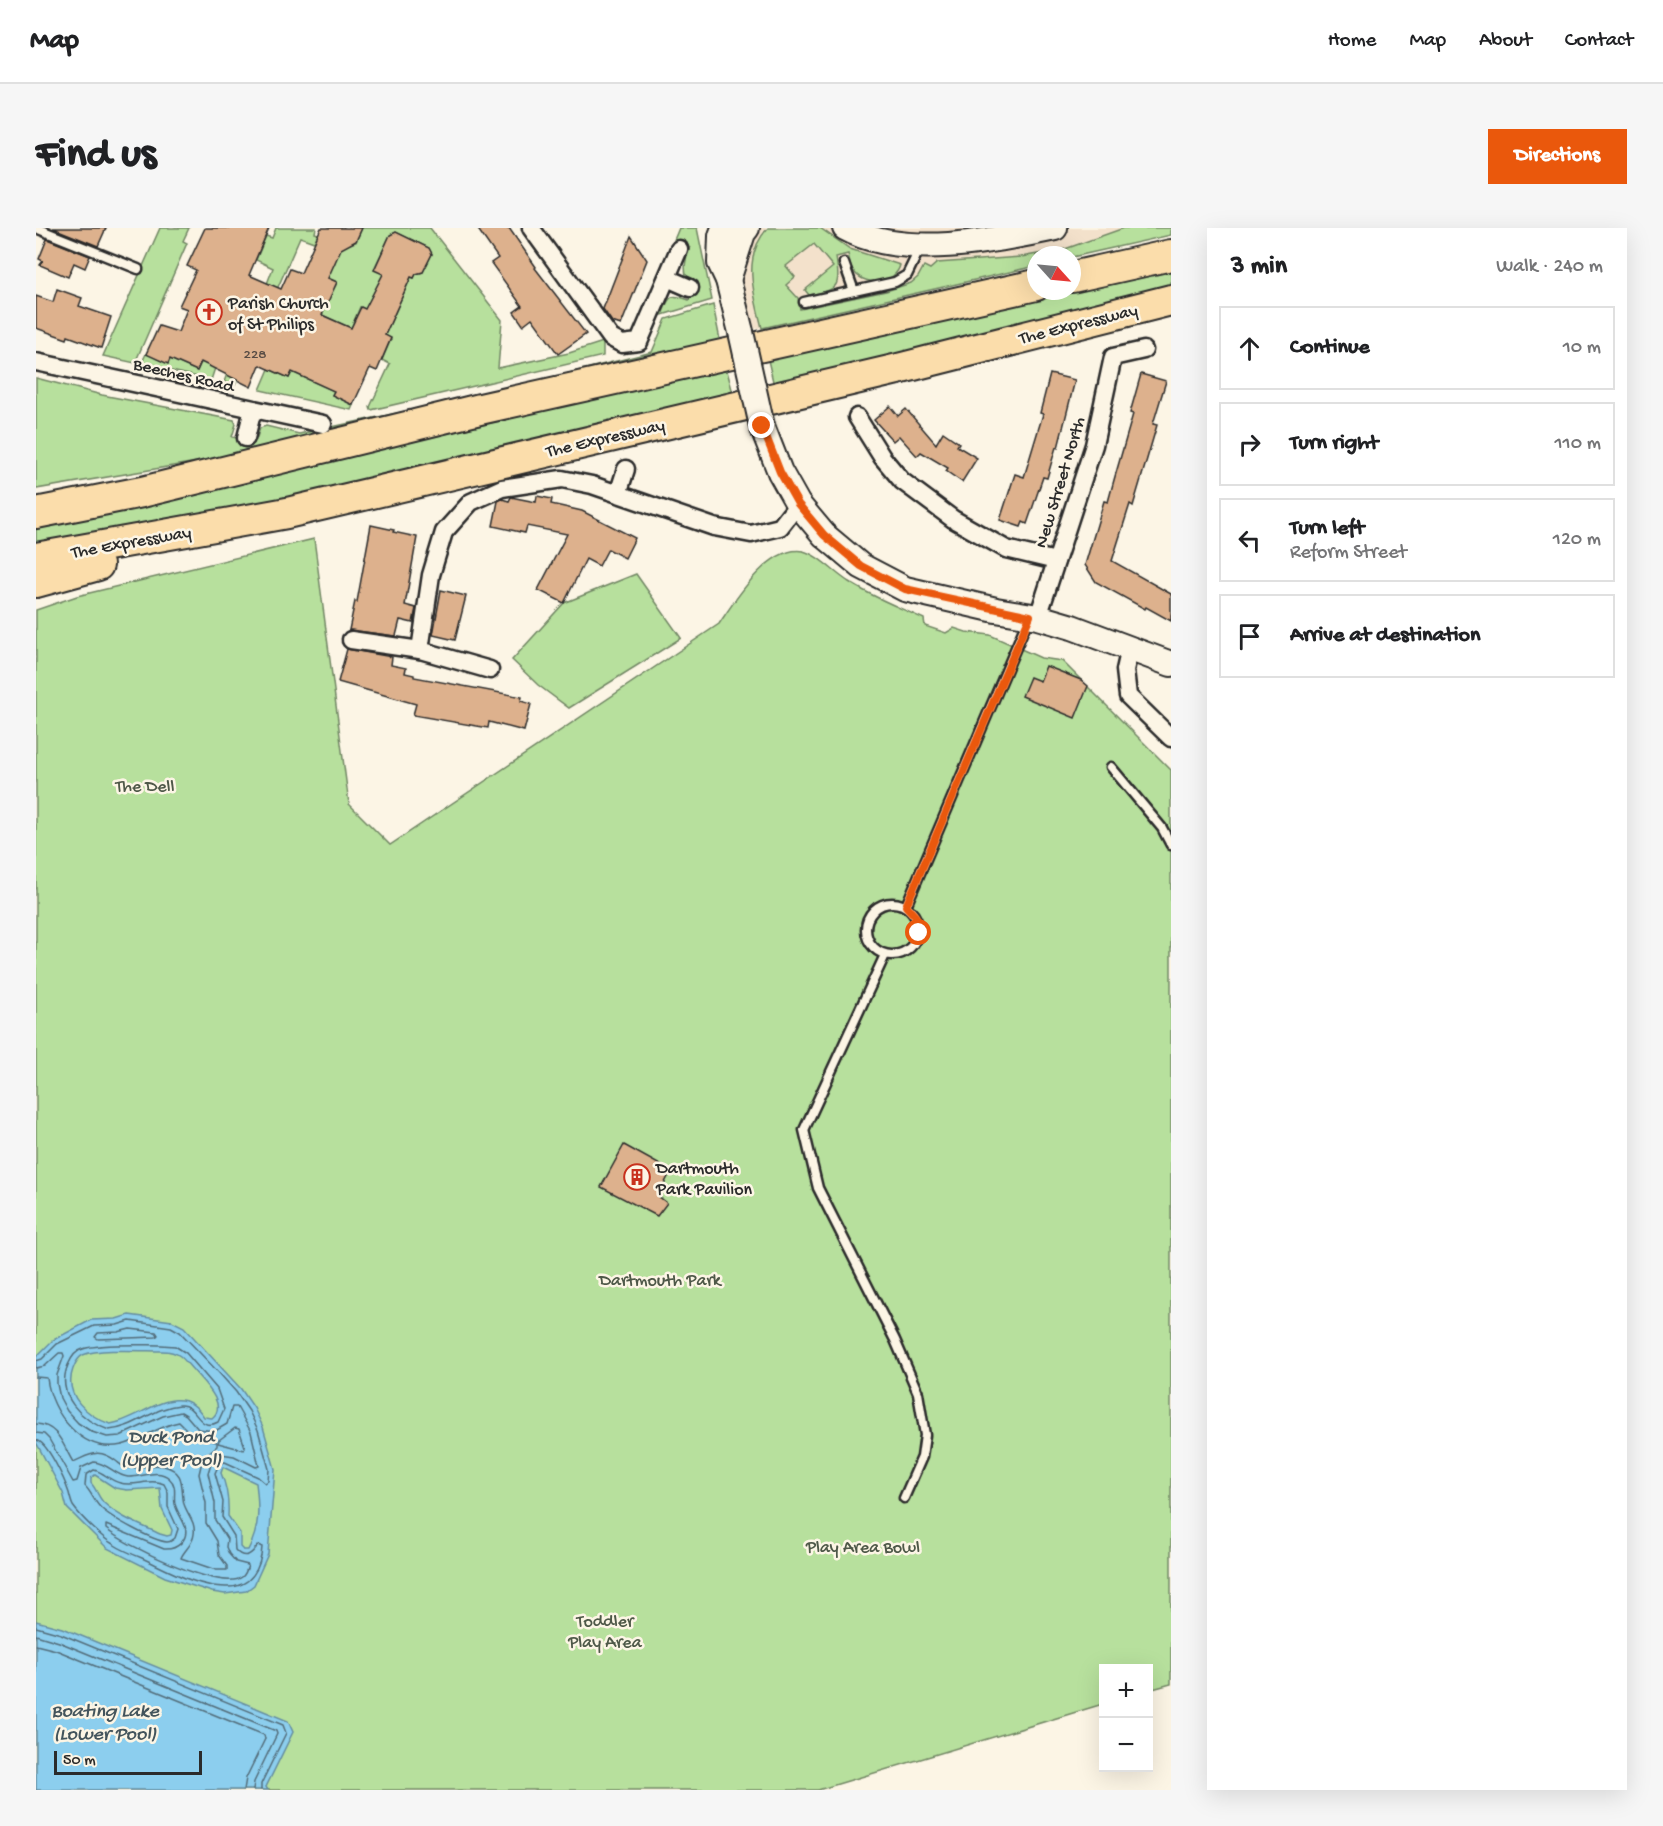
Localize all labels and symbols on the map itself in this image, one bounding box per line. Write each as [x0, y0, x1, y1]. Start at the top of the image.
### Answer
north arrow [1027, 246, 1081, 300]
place label: Parish Church of St Philips [227, 294, 329, 336]
church icon: Parish Church of St Philips [194, 297, 224, 327]
street label: The Expressway [1016, 301, 1140, 351]
house number: 228 [244, 346, 266, 364]
street label: Beeches Road [130, 354, 237, 399]
route end [748, 412, 774, 438]
street label: New Street North [1031, 414, 1091, 551]
street label: The Expressway [543, 416, 667, 464]
street label: The Expressway [69, 523, 193, 565]
park label: The Dell [114, 777, 175, 798]
route start [905, 919, 931, 945]
place label: Dartmouth Park Pavilion [655, 1159, 753, 1201]
building icon: Dartmouth Park Pavilion [622, 1162, 652, 1192]
park label: Dartmouth Park [598, 1271, 723, 1292]
water label: Duck Pond (Upper Pool) [121, 1427, 222, 1473]
park label: Play Area Bowl [805, 1538, 920, 1559]
park label: Toddler Play Area [567, 1612, 643, 1654]
water label: Boating Lake (Lower Pool) [51, 1701, 159, 1747]
scale bar [54, 1748, 202, 1776]

